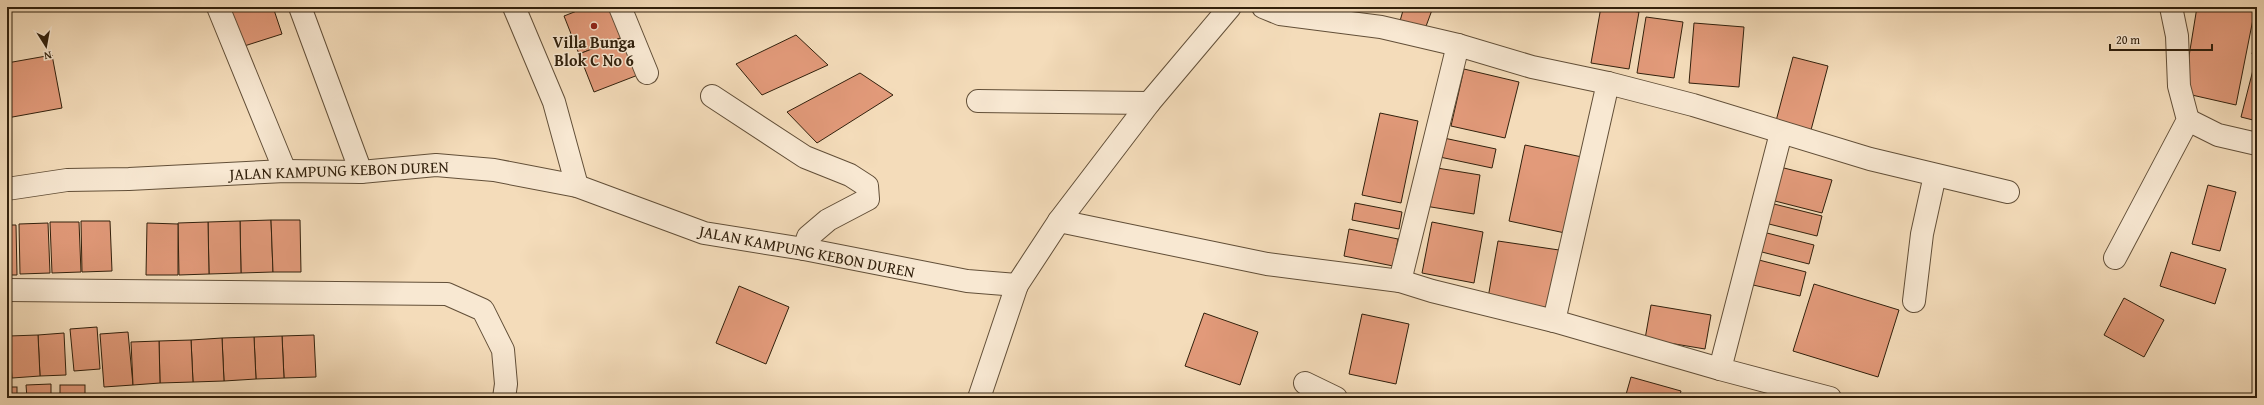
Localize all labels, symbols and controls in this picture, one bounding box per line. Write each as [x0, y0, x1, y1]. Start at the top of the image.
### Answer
marker: Villa Bunga Blok C No 6 [589, 21, 599, 31]
north arrow [26, 26, 66, 66]
scale bar [2110, 26, 2212, 52]
place label: Villa Bunga Blok C No 6 [553, 30, 636, 72]
text: 20 m [2116, 31, 2140, 48]
text: N [42, 47, 53, 64]
street label: JALAN KAMPUNG KEBON DUREN [227, 154, 450, 186]
street label: JALAN KAMPUNG KEBON DUREN [695, 218, 918, 284]

